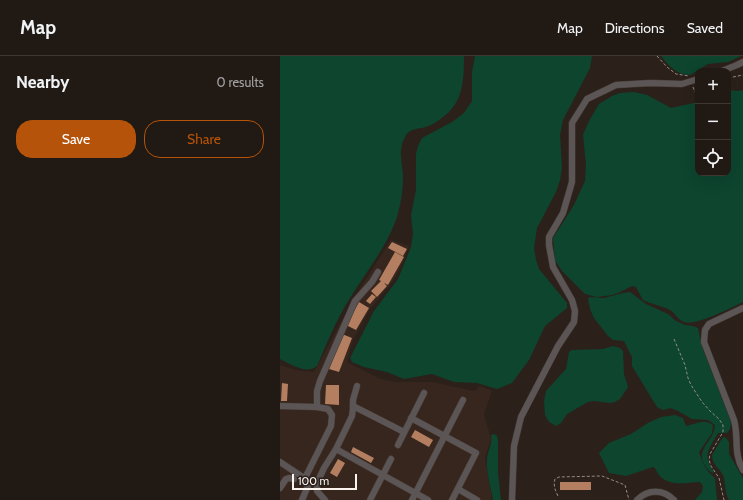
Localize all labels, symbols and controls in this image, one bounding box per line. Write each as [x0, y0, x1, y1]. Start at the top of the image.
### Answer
text: Map [20, 16, 56, 39]
text: Map [557, 19, 583, 37]
text: Directions [605, 19, 665, 37]
text: Saved [687, 19, 723, 37]
map controls [695, 68, 731, 176]
button: + [695, 68, 731, 104]
text: Nearby [16, 72, 69, 92]
text: 0 results [216, 74, 264, 90]
button: − [695, 104, 731, 140]
button: Save [16, 120, 136, 158]
button: Share [144, 120, 264, 158]
button: locate [695, 140, 731, 176]
scale bar [292, 472, 357, 491]
text: 100 m [298, 474, 329, 488]

